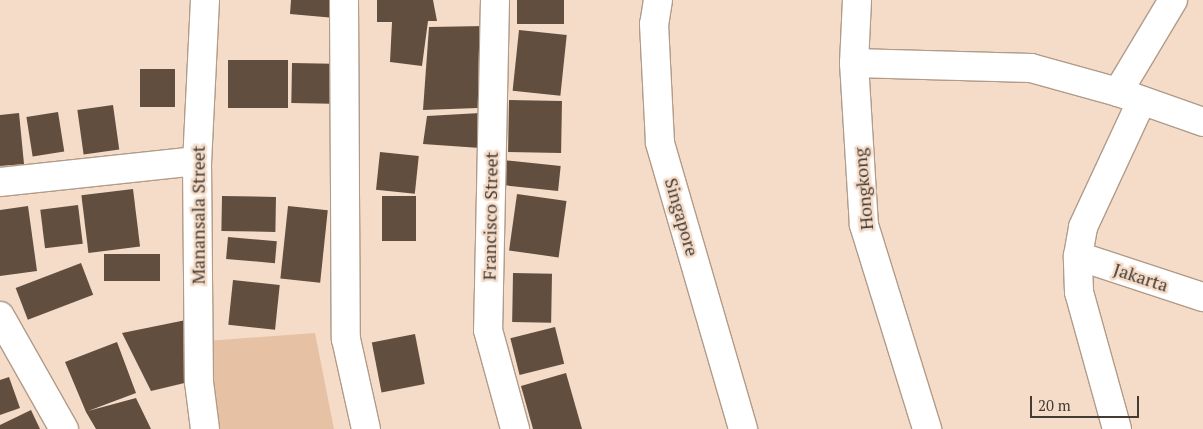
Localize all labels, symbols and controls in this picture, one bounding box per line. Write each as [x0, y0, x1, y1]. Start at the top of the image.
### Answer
street label: Manansala Street [187, 146, 209, 284]
street label: Hongkong [849, 147, 877, 231]
street label: Francisco Street [478, 152, 502, 280]
street label: Singapore [661, 175, 703, 259]
street label: Jakarta [1111, 258, 1171, 296]
scale bar [1033, 386, 1142, 418]
text: 20 m [1038, 395, 1071, 415]

